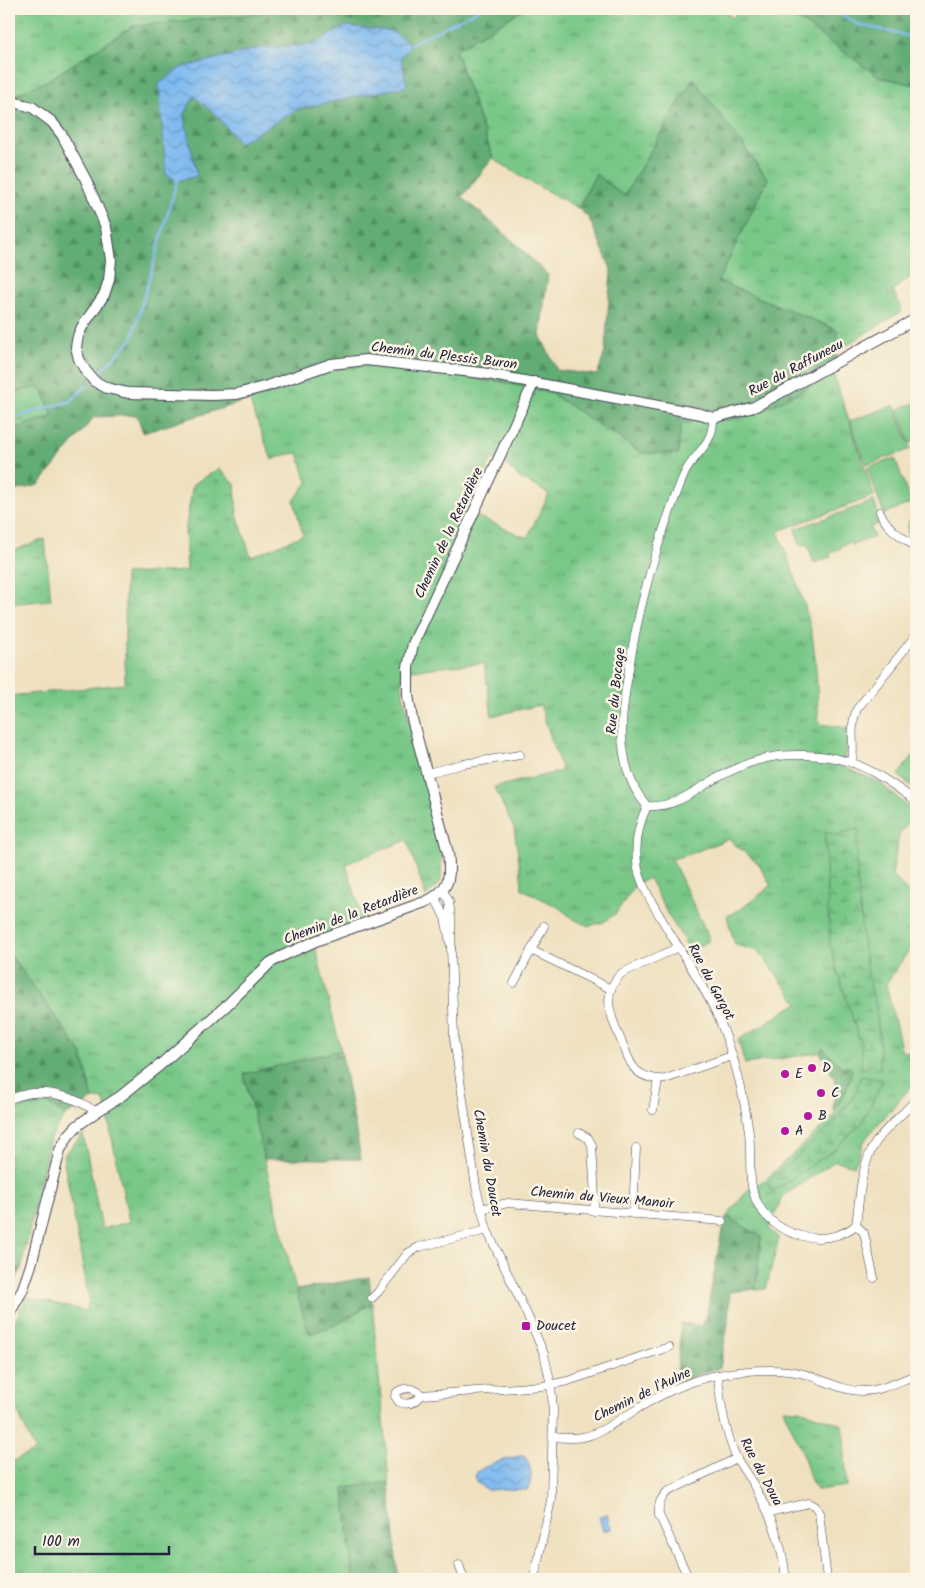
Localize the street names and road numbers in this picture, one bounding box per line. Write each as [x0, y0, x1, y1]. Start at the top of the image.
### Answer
street label: Rue du Raffuneau [744, 333, 848, 402]
street label: Chemin du Plessis Buron [370, 336, 518, 376]
street label: Chemin de la Retardière [409, 463, 489, 602]
street label: Rue du Bocage [601, 646, 632, 735]
street label: Chemin de la Retardière [280, 879, 422, 951]
street label: Rue du Gargot [681, 940, 741, 1025]
street label: Chemin du Doucet [467, 1107, 507, 1219]
street label: Chemin du Vieux Manoir [529, 1181, 676, 1215]
street label: Chemin de l'Aulne [589, 1361, 695, 1428]
street label: Rue du Doua [734, 1434, 788, 1510]

